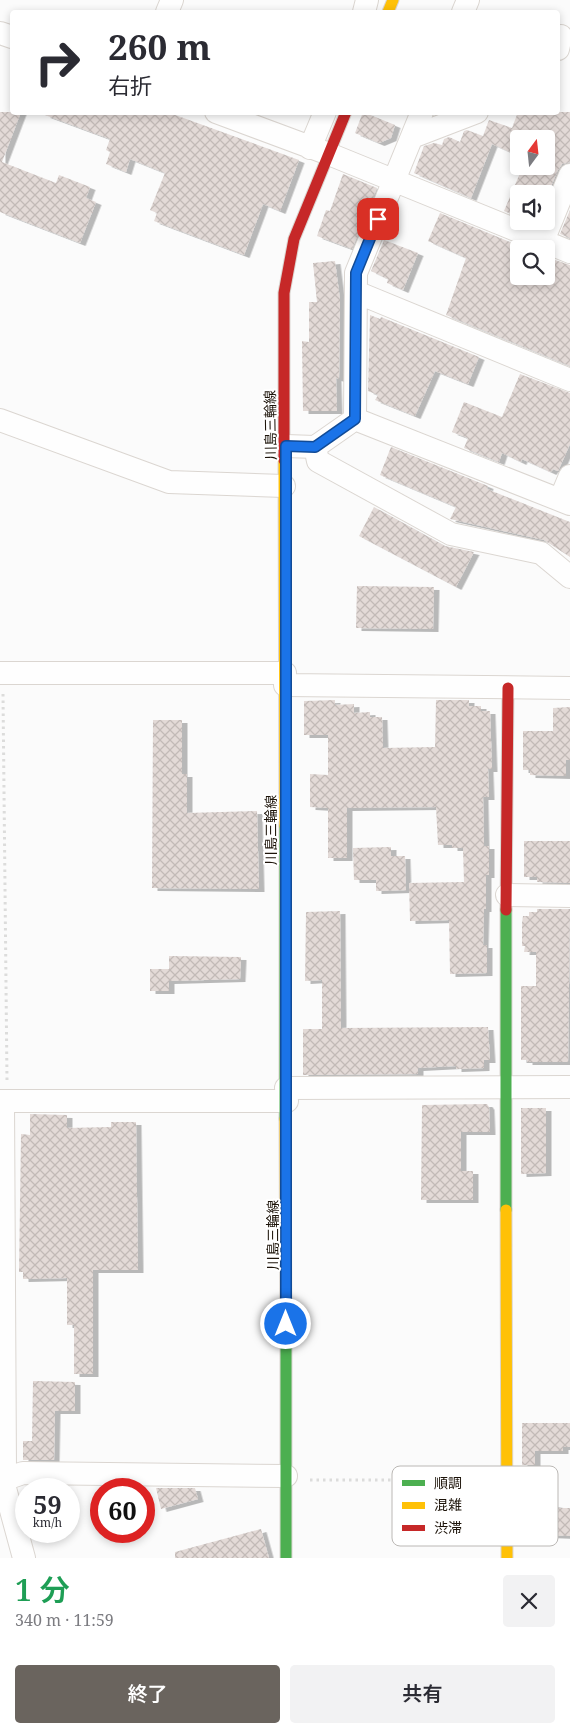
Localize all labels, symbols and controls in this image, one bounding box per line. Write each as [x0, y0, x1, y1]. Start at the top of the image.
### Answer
text: 260 m [108, 23, 211, 70]
icon: right [25, 30, 90, 95]
text: 右折 [108, 70, 152, 100]
north arrow [510, 130, 555, 175]
map controls [510, 130, 555, 285]
button: sound [510, 185, 555, 230]
pin [357, 198, 399, 240]
icon: arrive [364, 205, 392, 233]
button: search [510, 240, 555, 285]
street label: 川島三輪線 [260, 390, 280, 460]
street label: 川島三輪線 [261, 795, 280, 865]
street label: 川島三輪線 [263, 1200, 282, 1270]
position arrow [259, 1297, 311, 1349]
legend [392, 1466, 558, 1546]
text: 順調 [434, 1473, 462, 1492]
speed limit sign: 60 [90, 1478, 155, 1543]
text: 59 [33, 1487, 62, 1521]
text: 混雑 [434, 1495, 462, 1514]
text: km/h [33, 1514, 62, 1531]
text: 渋滞 [434, 1518, 462, 1537]
text: 1 分 [15, 1569, 70, 1610]
button: close [503, 1575, 555, 1627]
text: 340 m · 11:59 [15, 1609, 114, 1631]
button: 終了 [15, 1665, 280, 1723]
button: 共有 [290, 1665, 555, 1723]

